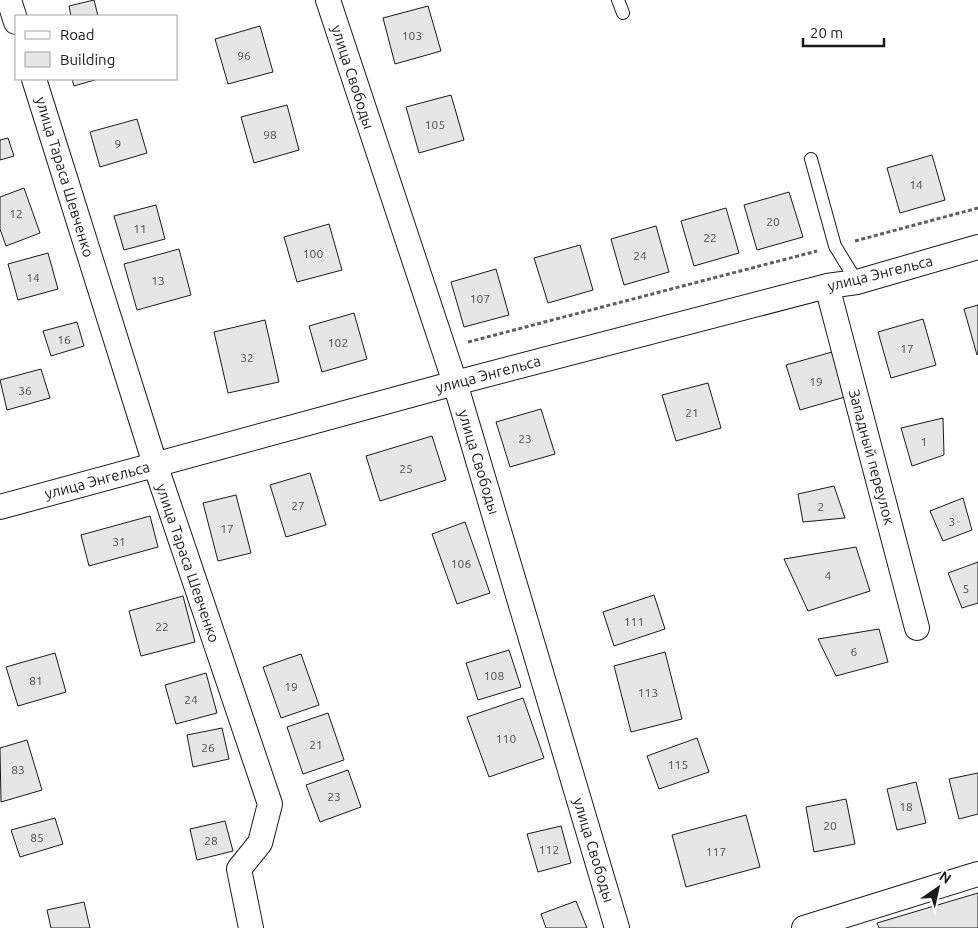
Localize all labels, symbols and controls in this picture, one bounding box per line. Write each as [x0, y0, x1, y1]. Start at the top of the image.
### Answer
legend [15, 15, 178, 80]
scale bar [803, 15, 884, 47]
street label: улица Свободы [328, 23, 378, 131]
text: 20 m [810, 24, 843, 41]
text: Road [60, 26, 95, 43]
house number: 103 [402, 29, 422, 42]
house number: 96 [237, 49, 251, 62]
text: Building [60, 51, 115, 68]
street label: улица Тараса Шевченко [32, 95, 98, 259]
house number: 105 [425, 118, 445, 131]
house number: 98 [263, 128, 277, 141]
house number: 9 [115, 137, 121, 150]
house number: 14 [909, 178, 923, 191]
house number: 12 [9, 207, 23, 220]
house number: 20 [766, 215, 780, 228]
house number: 11 [133, 222, 147, 235]
house number: 22 [703, 231, 717, 244]
house number: 100 [303, 247, 323, 260]
house number: 24 [633, 249, 647, 262]
street label: улица Энгельса [826, 252, 934, 294]
house number: 14 [26, 271, 40, 284]
house number: 13 [151, 274, 165, 287]
house number: 107 [470, 292, 490, 305]
house number: 16 [57, 333, 71, 346]
house number: 102 [328, 336, 348, 349]
house number: 17 [900, 342, 914, 355]
house number: 32 [240, 351, 254, 364]
street label: улица Энгельса [434, 352, 542, 396]
house number: 19 [809, 375, 823, 388]
house number: 36 [18, 384, 32, 397]
street label: Западный переулок [846, 387, 898, 527]
house number: 21 [685, 406, 699, 419]
street label: улица Свободы [455, 408, 503, 516]
house number: 23 [518, 432, 532, 445]
house number: 1 [921, 435, 927, 448]
street label: улица Энгельса [43, 458, 151, 502]
house number: 25 [399, 462, 413, 475]
street label: улица Тараса Шевченко [153, 481, 223, 645]
house number: 27 [291, 499, 305, 512]
house number: 2 [818, 500, 824, 513]
house number: 3 [949, 515, 955, 528]
house number: 17 [220, 522, 234, 535]
house number: 31 [112, 535, 126, 548]
house number: 106 [451, 557, 471, 570]
house number: 4 [825, 569, 832, 582]
house number: 5 [963, 582, 969, 595]
house number: 111 [624, 615, 644, 628]
house number: 22 [155, 620, 169, 633]
house number: 6 [851, 645, 858, 658]
house number: 108 [484, 669, 504, 682]
house number: 81 [29, 674, 43, 687]
house number: 19 [284, 680, 298, 693]
house number: 113 [638, 686, 658, 699]
house number: 24 [184, 693, 198, 706]
house number: 110 [496, 732, 516, 745]
house number: 21 [309, 738, 323, 751]
house number: 26 [201, 741, 215, 754]
house number: 115 [668, 758, 688, 771]
house number: 83 [11, 763, 25, 776]
house number: 23 [327, 790, 341, 803]
street label: улица Свободы [570, 796, 618, 904]
house number: 18 [899, 800, 913, 813]
house number: 20 [823, 819, 837, 832]
house number: 85 [30, 831, 44, 844]
house number: 28 [204, 834, 218, 847]
house number: 112 [539, 843, 559, 856]
house number: 117 [706, 845, 726, 858]
north arrow [913, 863, 963, 913]
text: N [936, 868, 954, 887]

